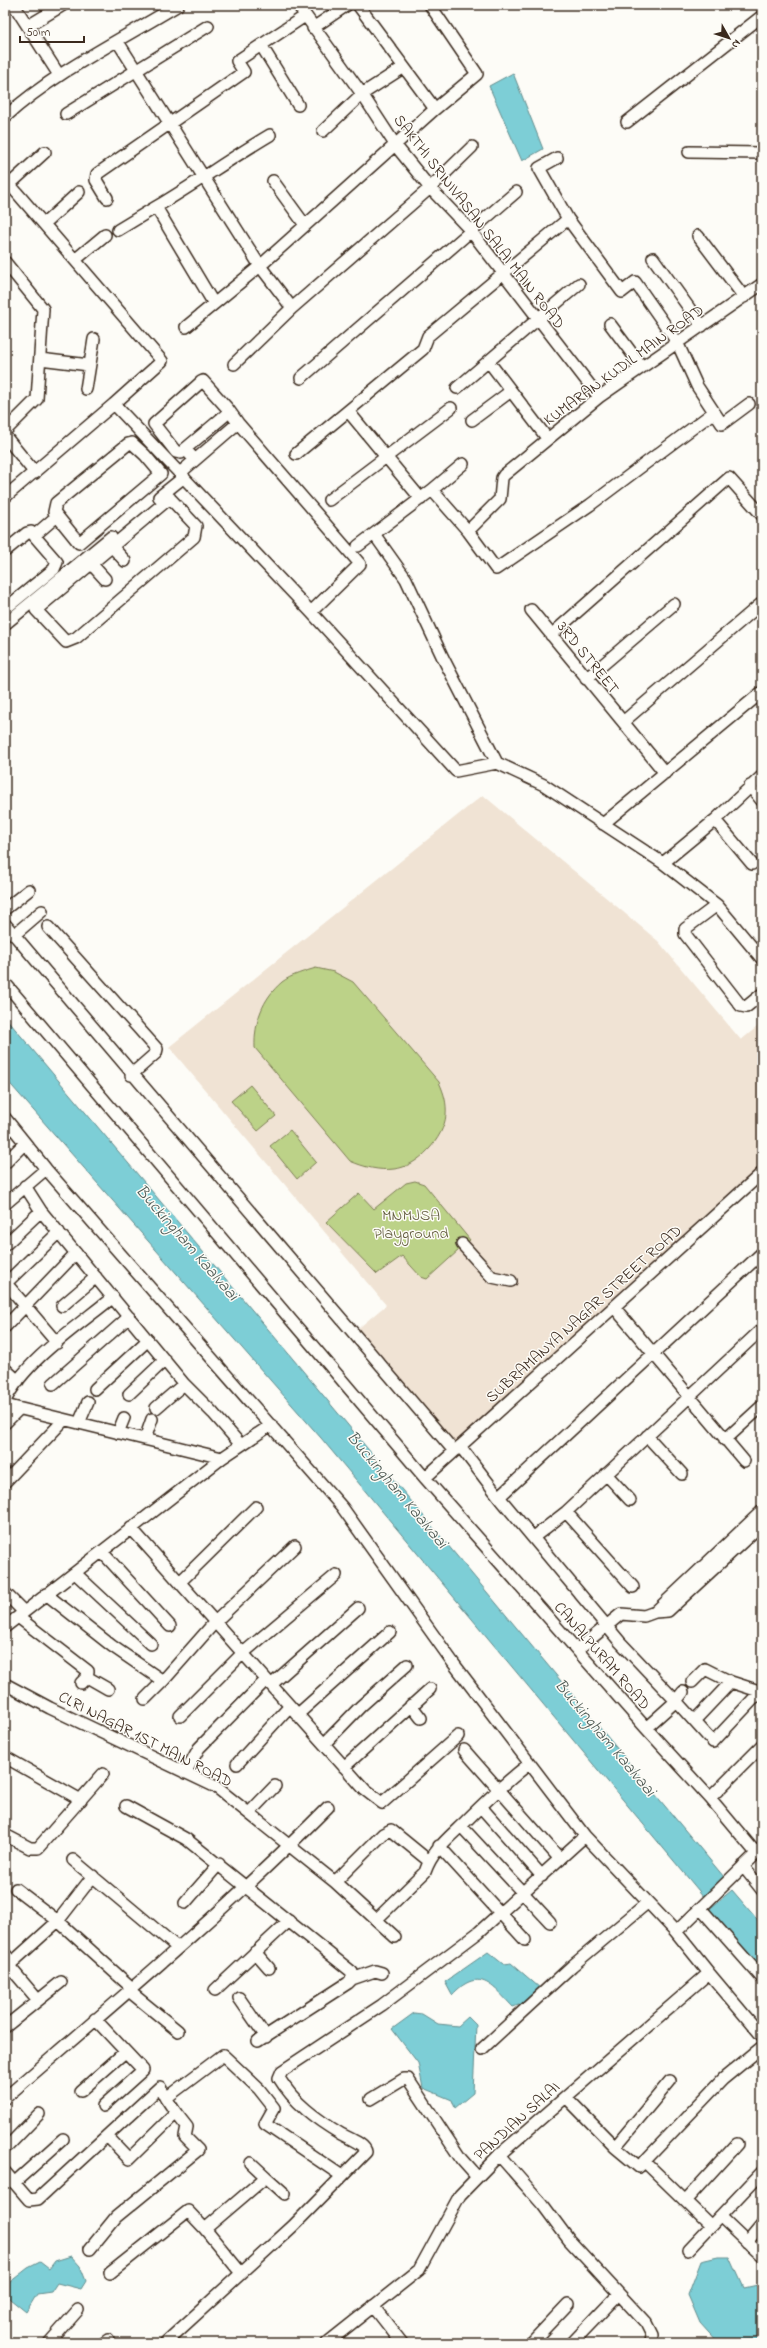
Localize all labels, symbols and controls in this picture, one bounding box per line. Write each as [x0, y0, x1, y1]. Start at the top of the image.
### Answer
scale bar [20, 18, 84, 44]
north arrow [709, 18, 749, 58]
text: 50 m [26, 24, 50, 42]
text: N [727, 36, 745, 52]
street label: SAKTHI SRINIVASAN SALAI MAIN ROAD [387, 110, 570, 335]
street label: KUMARAN KUDIL MAIN ROAD [539, 299, 710, 432]
street label: 3RD STREET [550, 616, 624, 700]
water label: Buckingham Kaalvaai [129, 1179, 246, 1309]
park label: MNMJSA Playground [374, 1204, 449, 1246]
street label: SUBRAMANYA NAGAR STREET ROAD [481, 1220, 688, 1409]
water label: Buckingham Kaalvaai [339, 1426, 455, 1556]
street label: CANALPURAM ROAD [547, 1597, 656, 1716]
water label: Buckingham Kaalvaai [547, 1674, 663, 1804]
street label: CLRI NAGAR 1ST MAIN ROAD [54, 1685, 236, 1794]
street label: PANDIAN SALAI [469, 2076, 566, 2167]

